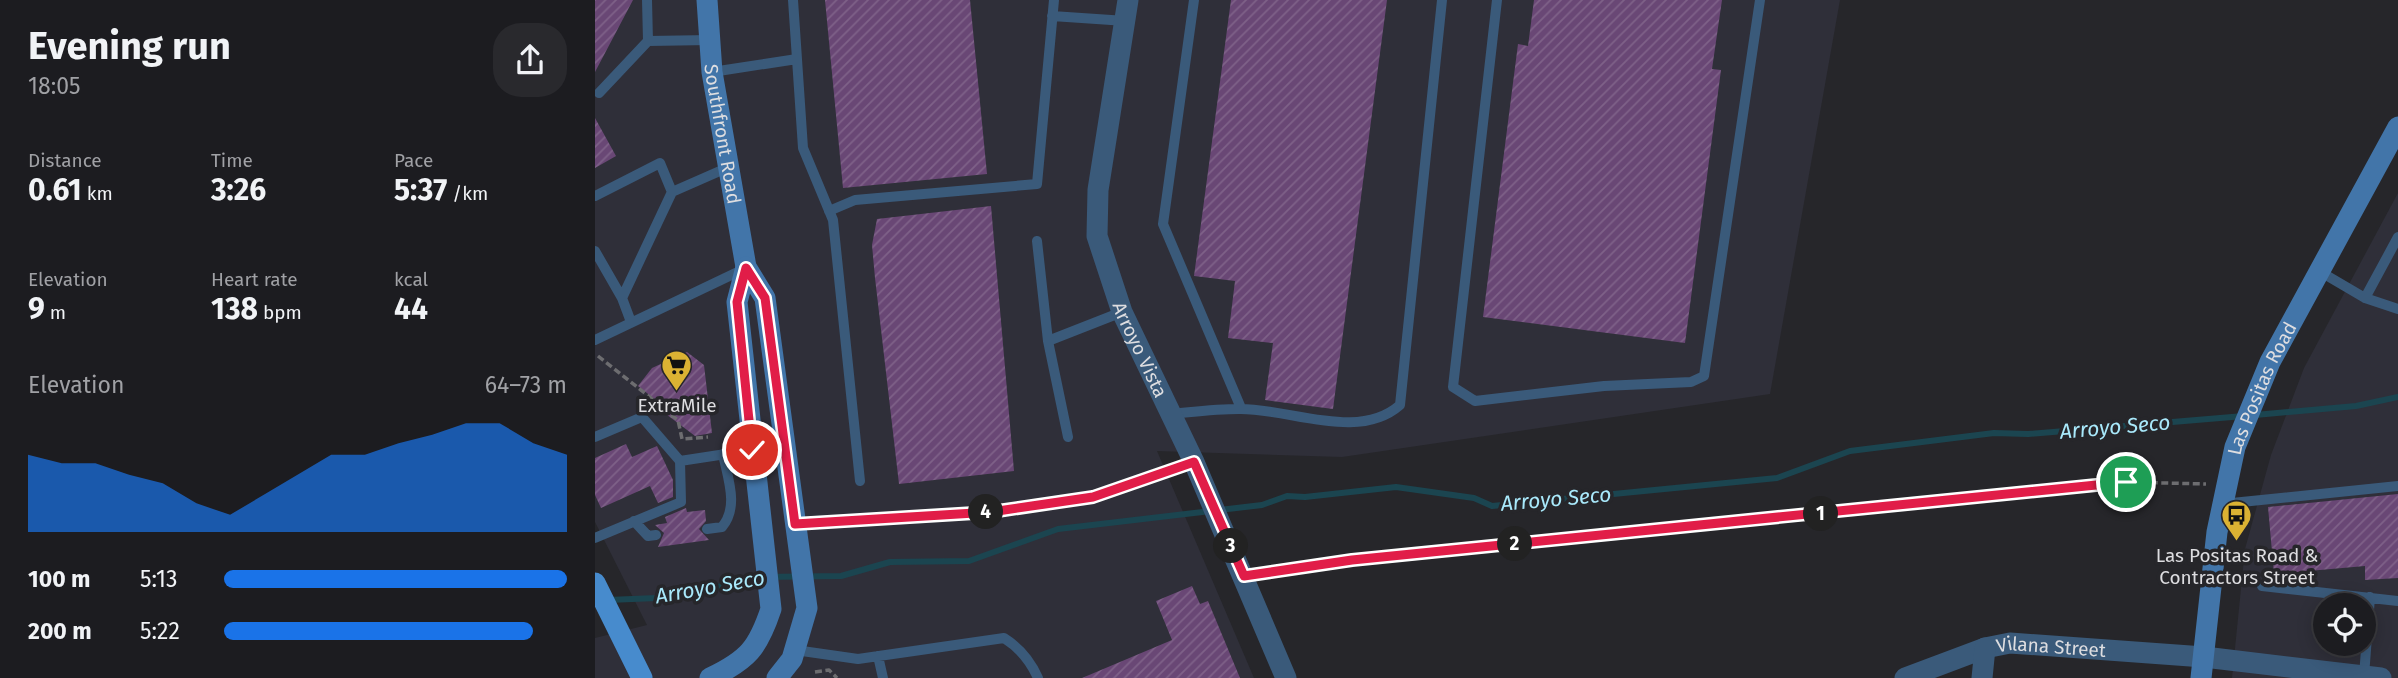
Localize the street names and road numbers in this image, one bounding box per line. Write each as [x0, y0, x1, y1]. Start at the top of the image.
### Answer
street label: Southfront Road [699, 63, 746, 206]
street label: Arroyo Vista [1107, 299, 1172, 401]
street label: Las Positas Road [2223, 318, 2302, 457]
street label: Vilana Street [1994, 632, 2107, 662]

